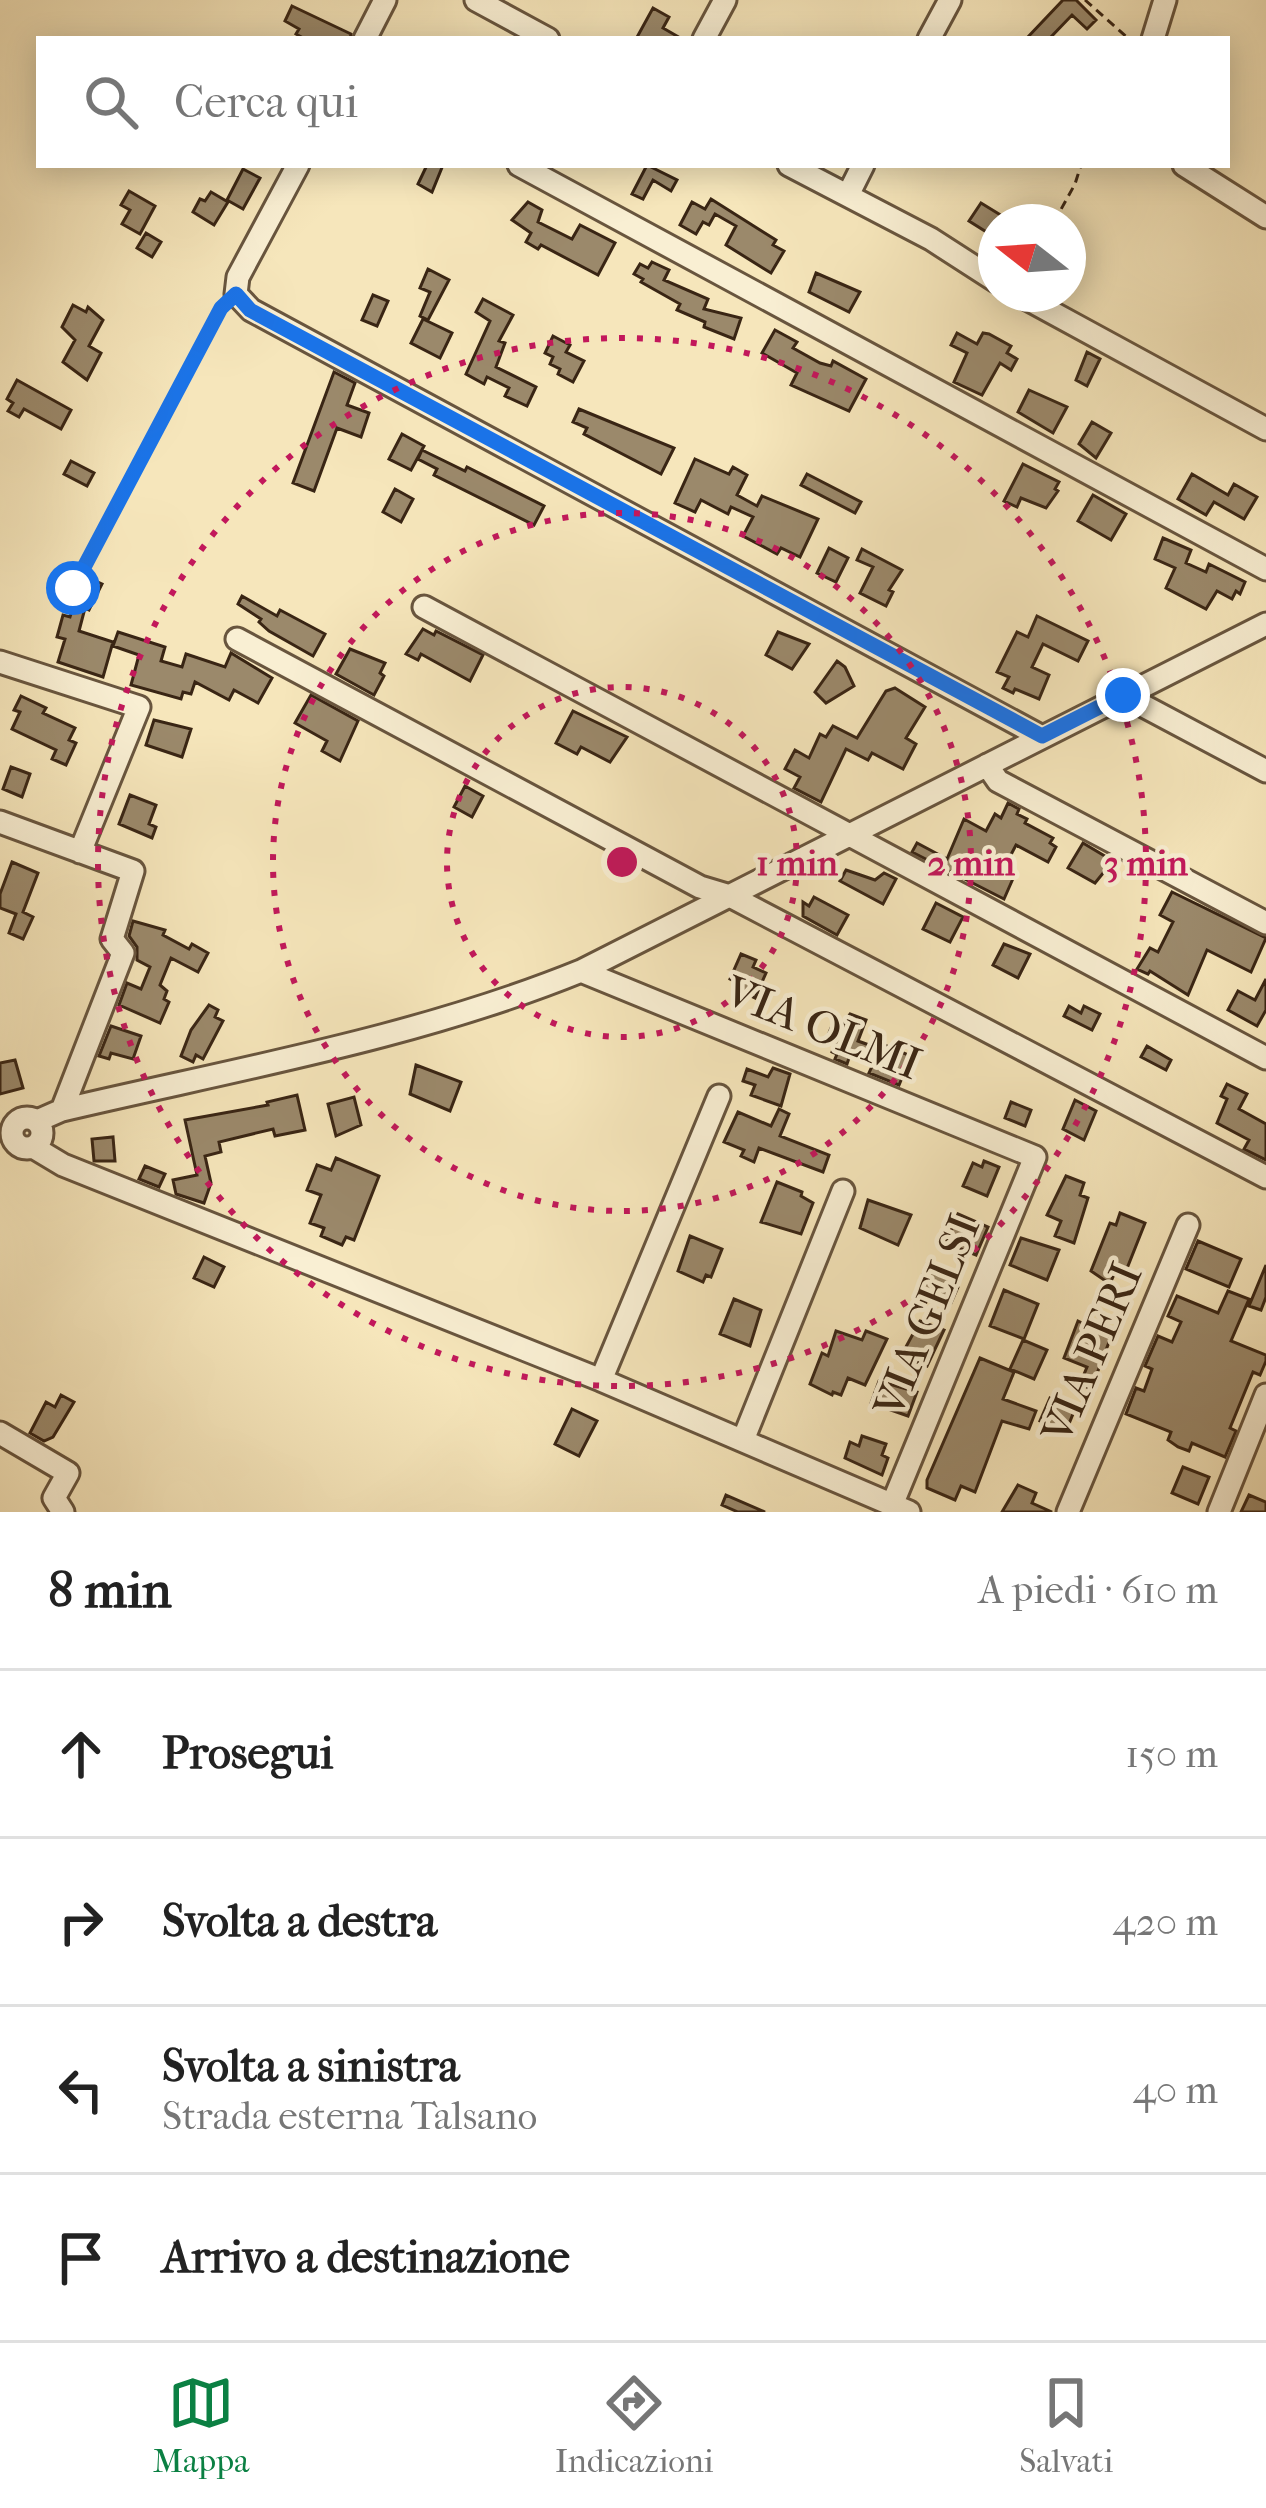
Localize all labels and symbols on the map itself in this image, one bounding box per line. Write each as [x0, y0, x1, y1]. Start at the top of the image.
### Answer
north arrow [978, 204, 1086, 312]
route start [46, 561, 100, 615]
route end [1096, 668, 1150, 722]
centre of rings [601, 841, 643, 883]
text: 1 min [756, 842, 839, 884]
text: 2 min [927, 842, 1016, 884]
text: 3 min [1104, 842, 1189, 884]
street label: VIA OLMI [716, 964, 929, 1091]
street label: VIA GELSI [862, 1207, 991, 1426]
street label: VIA PERI [1030, 1255, 1154, 1452]

